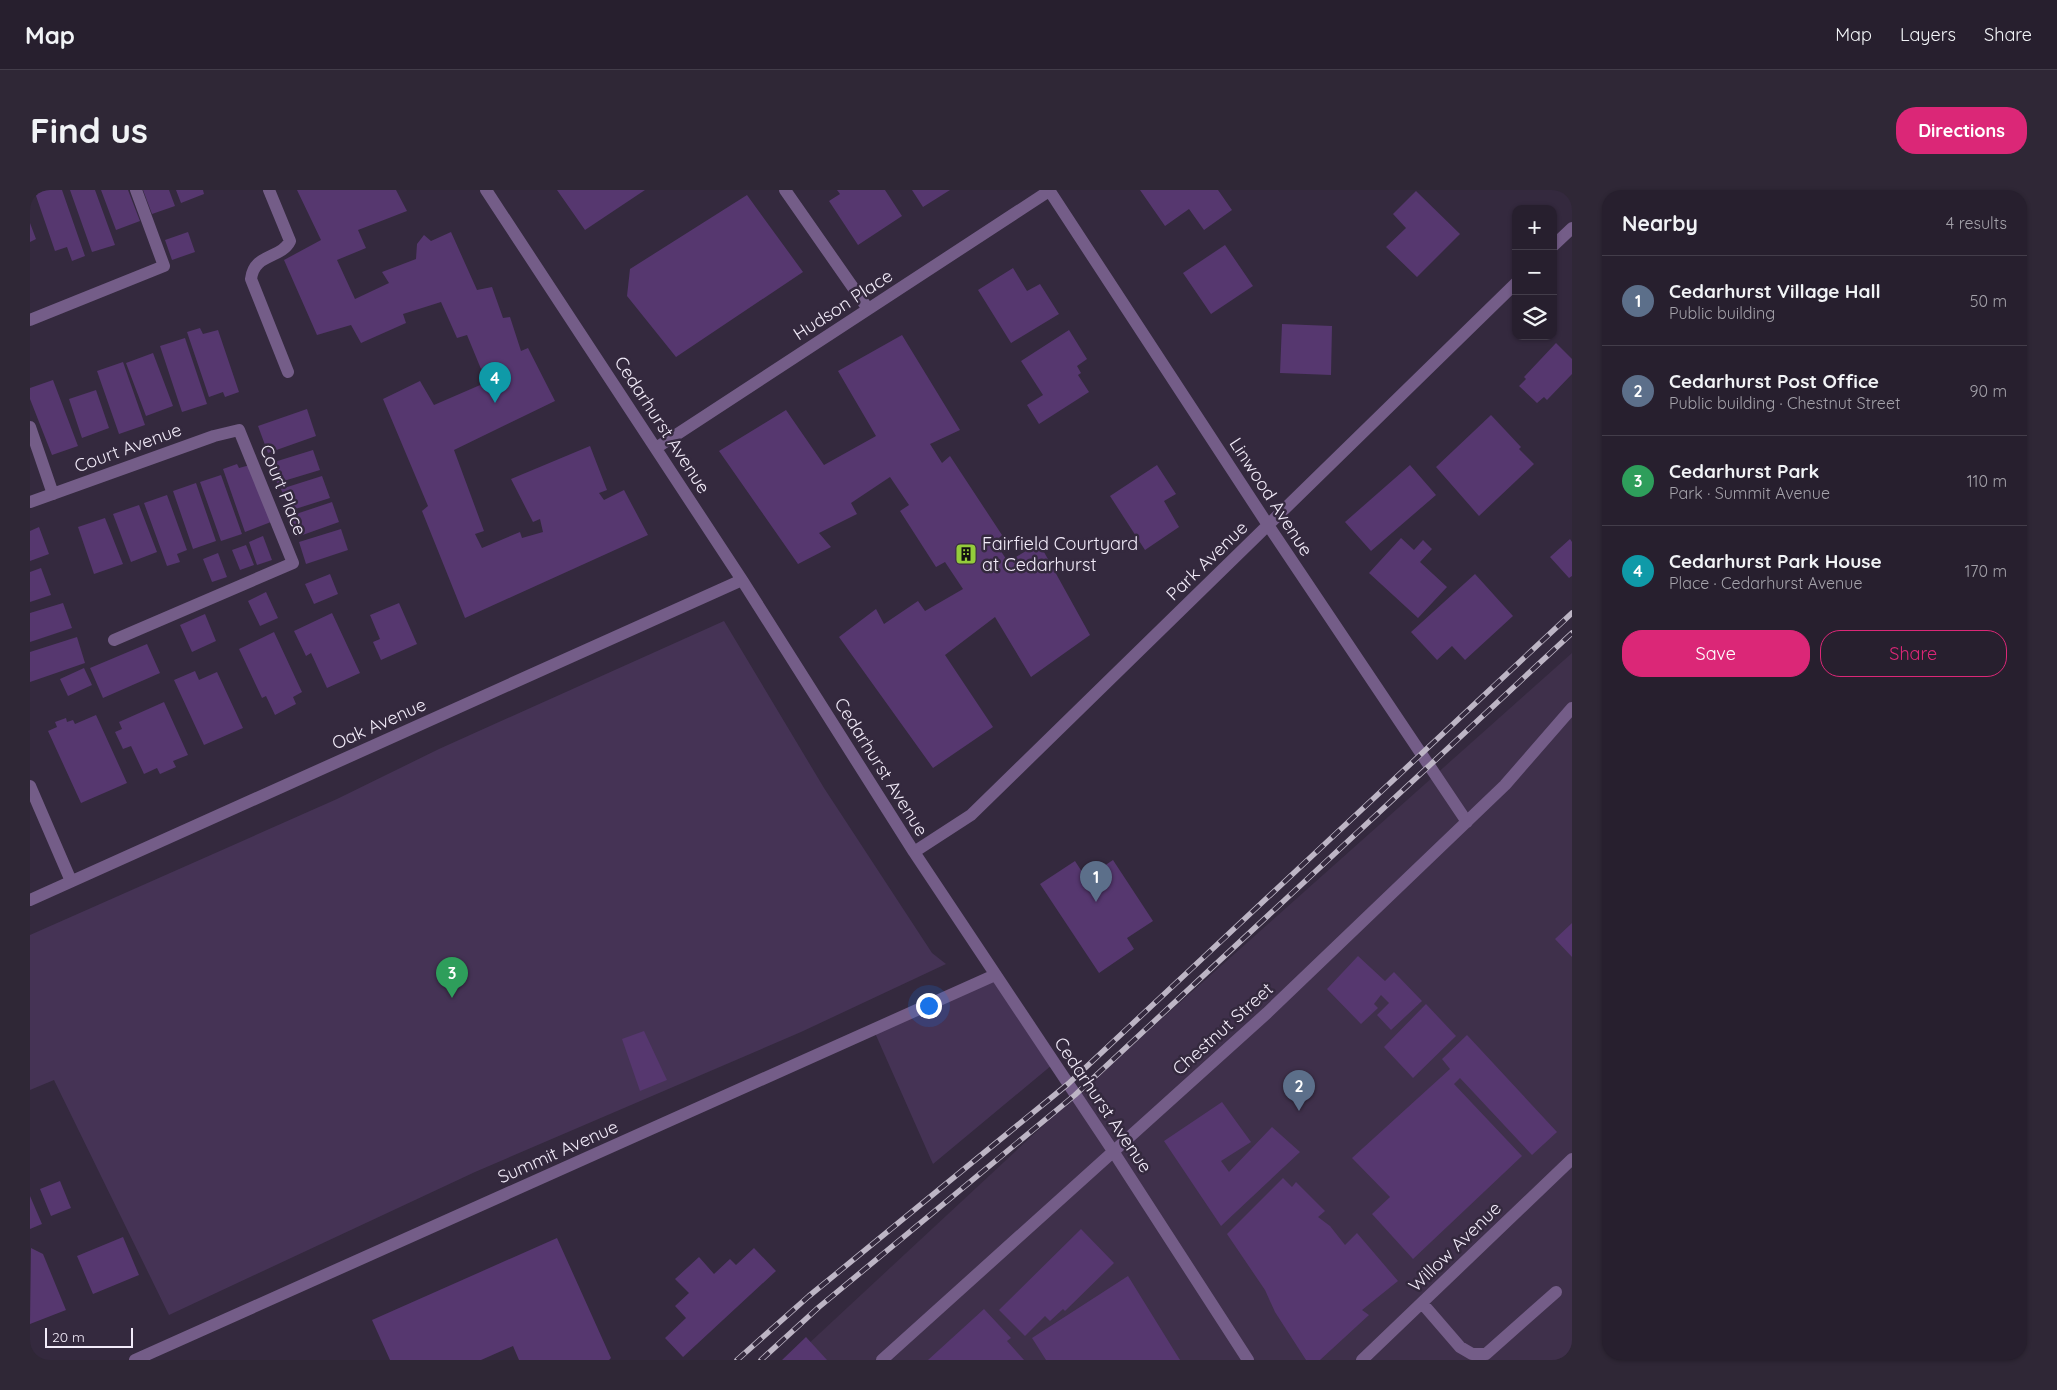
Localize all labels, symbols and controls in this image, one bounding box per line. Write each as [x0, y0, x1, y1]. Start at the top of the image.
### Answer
text: Map [25, 20, 75, 50]
text: Map [1835, 23, 1872, 46]
text: Layers [1900, 23, 1956, 46]
text: Share [1984, 23, 2032, 46]
button: Directions [1896, 107, 2027, 154]
text: Find us [30, 108, 148, 152]
map controls [1512, 205, 1557, 340]
button: + [1512, 205, 1557, 250]
text: Nearby [1622, 210, 1698, 236]
text: 4 results [1946, 213, 2007, 233]
button: − [1512, 250, 1557, 295]
street label: Hudson Place [789, 264, 897, 345]
text: Cedarhurst Village Hall [1669, 279, 1881, 303]
text: 1 [1635, 291, 1641, 311]
text: 50 m [1970, 291, 2007, 311]
button: layers [1512, 295, 1557, 340]
text: Public building [1669, 303, 1775, 323]
street label: Cedarhurst Avenue [609, 352, 715, 498]
pin: 4 [479, 362, 511, 403]
text: Cedarhurst Post Office [1669, 369, 1879, 393]
text: 2 [1633, 381, 1643, 401]
text: 90 m [1970, 381, 2007, 401]
text: Public building · Chestnut Street [1669, 393, 1900, 413]
street label: Court Avenue [71, 418, 185, 478]
street label: Linwood Avenue [1225, 433, 1318, 560]
street label: Court Place [255, 441, 312, 539]
text: Cedarhurst Park [1669, 459, 1819, 483]
text: 3 [1634, 471, 1642, 491]
text: 110 m [1967, 471, 2007, 491]
text: Park · Summit Avenue [1669, 483, 1830, 503]
street label: Park Avenue [1161, 516, 1252, 605]
place label: Fairfield Courtyard at Cedarhurst [982, 532, 1138, 576]
building icon: Fairfield Courtyard at Cedarhurst [954, 542, 978, 566]
text: Cedarhurst Park House [1669, 549, 1882, 573]
text: 4 [1633, 561, 1643, 581]
text: 170 m [1964, 561, 2007, 581]
text: Place · Cedarhurst Avenue [1669, 573, 1863, 593]
button: Save [1622, 630, 1810, 677]
button: Share [1820, 630, 2007, 677]
street label: Oak Avenue [328, 693, 430, 755]
street label: Cedarhurst Avenue [830, 693, 933, 840]
pin: 1 [1080, 861, 1112, 902]
pin: 3 [436, 957, 468, 998]
street label: Chestnut Street [1168, 977, 1278, 1080]
your location [916, 993, 942, 1019]
street label: Cedarhurst Avenue [1049, 1032, 1157, 1177]
pin: 2 [1283, 1070, 1315, 1111]
street label: Summit Avenue [494, 1115, 622, 1188]
street label: Willow Avenue [1403, 1197, 1506, 1297]
scale bar [45, 1325, 132, 1348]
text: 20 m [52, 1328, 85, 1346]

